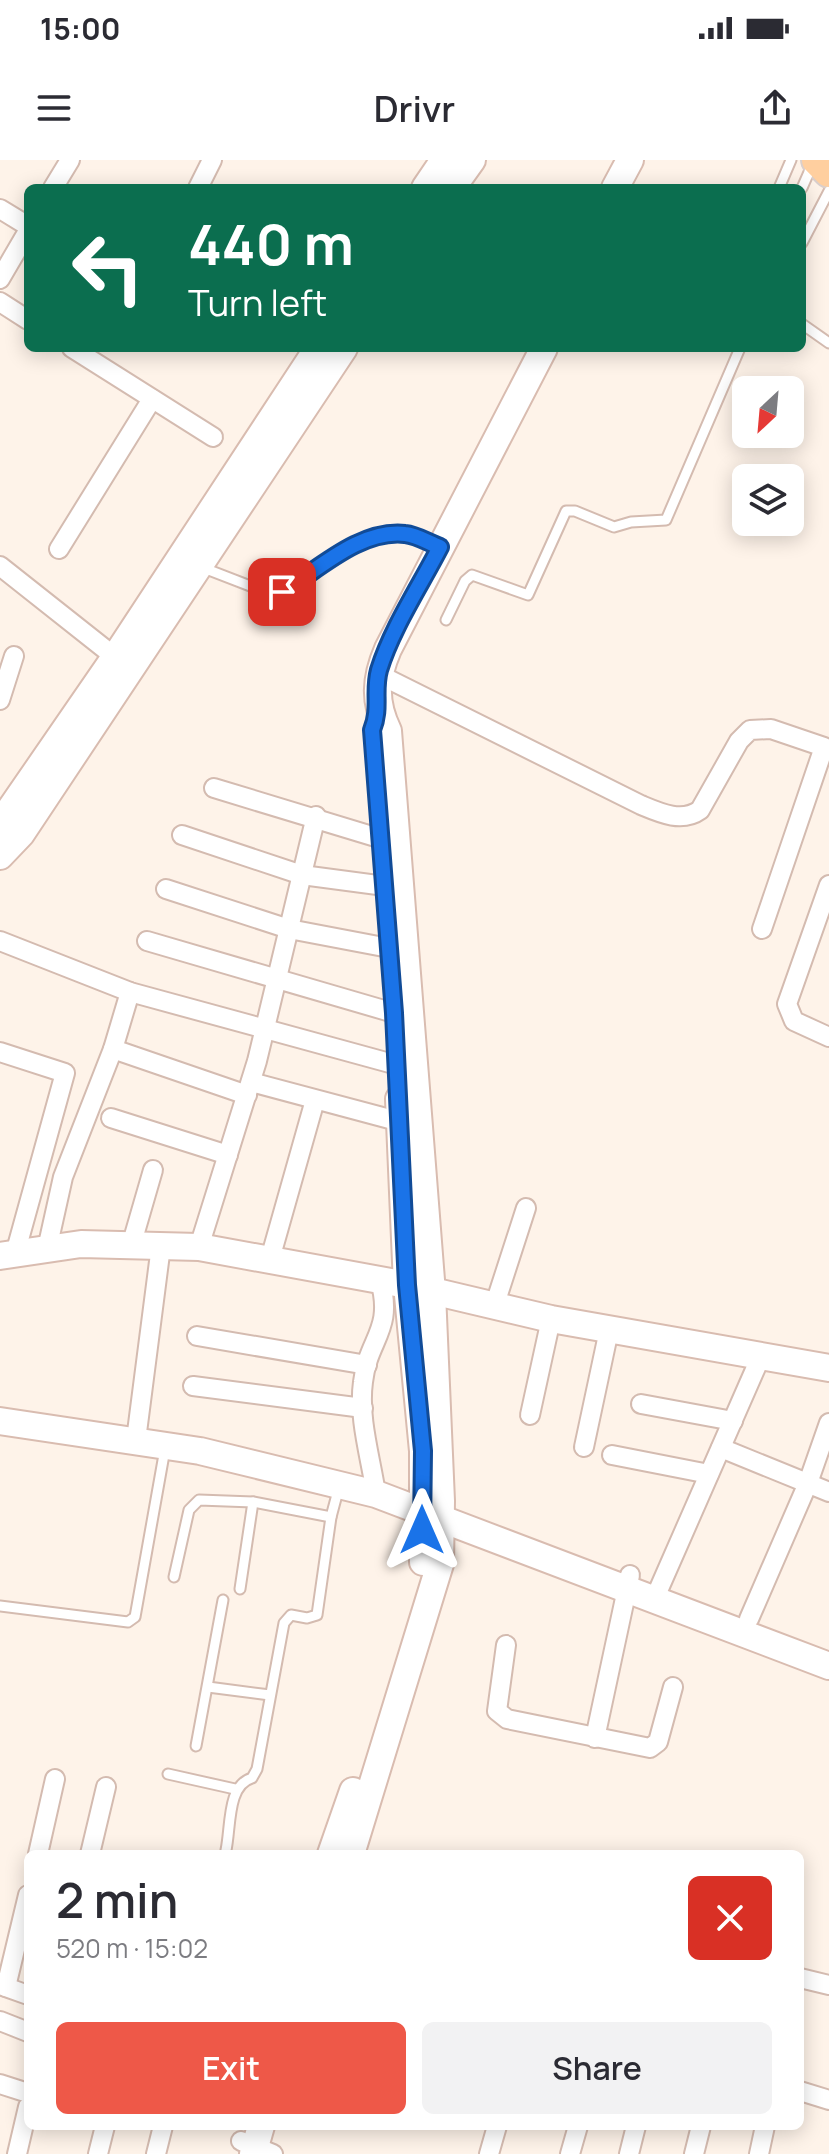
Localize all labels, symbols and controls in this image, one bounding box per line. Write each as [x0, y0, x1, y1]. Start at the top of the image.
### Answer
text: 15:00 [40, 8, 120, 49]
text: Drivr [374, 84, 455, 133]
icon: menu [32, 86, 76, 130]
icon: share [753, 86, 797, 130]
text: 440 m [188, 205, 354, 282]
icon: left [56, 216, 160, 320]
text: Turn left [188, 278, 327, 327]
north arrow [732, 376, 804, 448]
map controls [732, 376, 804, 536]
button: layers [732, 464, 804, 536]
pin [248, 558, 316, 626]
icon: arrive [260, 570, 304, 614]
position arrow [380, 1488, 464, 1572]
text: 2 min [56, 1867, 178, 1932]
button: close [688, 1876, 772, 1960]
text: 520 m · 15:02 [56, 1930, 208, 1966]
button: Exit [56, 2022, 406, 2114]
button: Share [422, 2022, 772, 2114]

